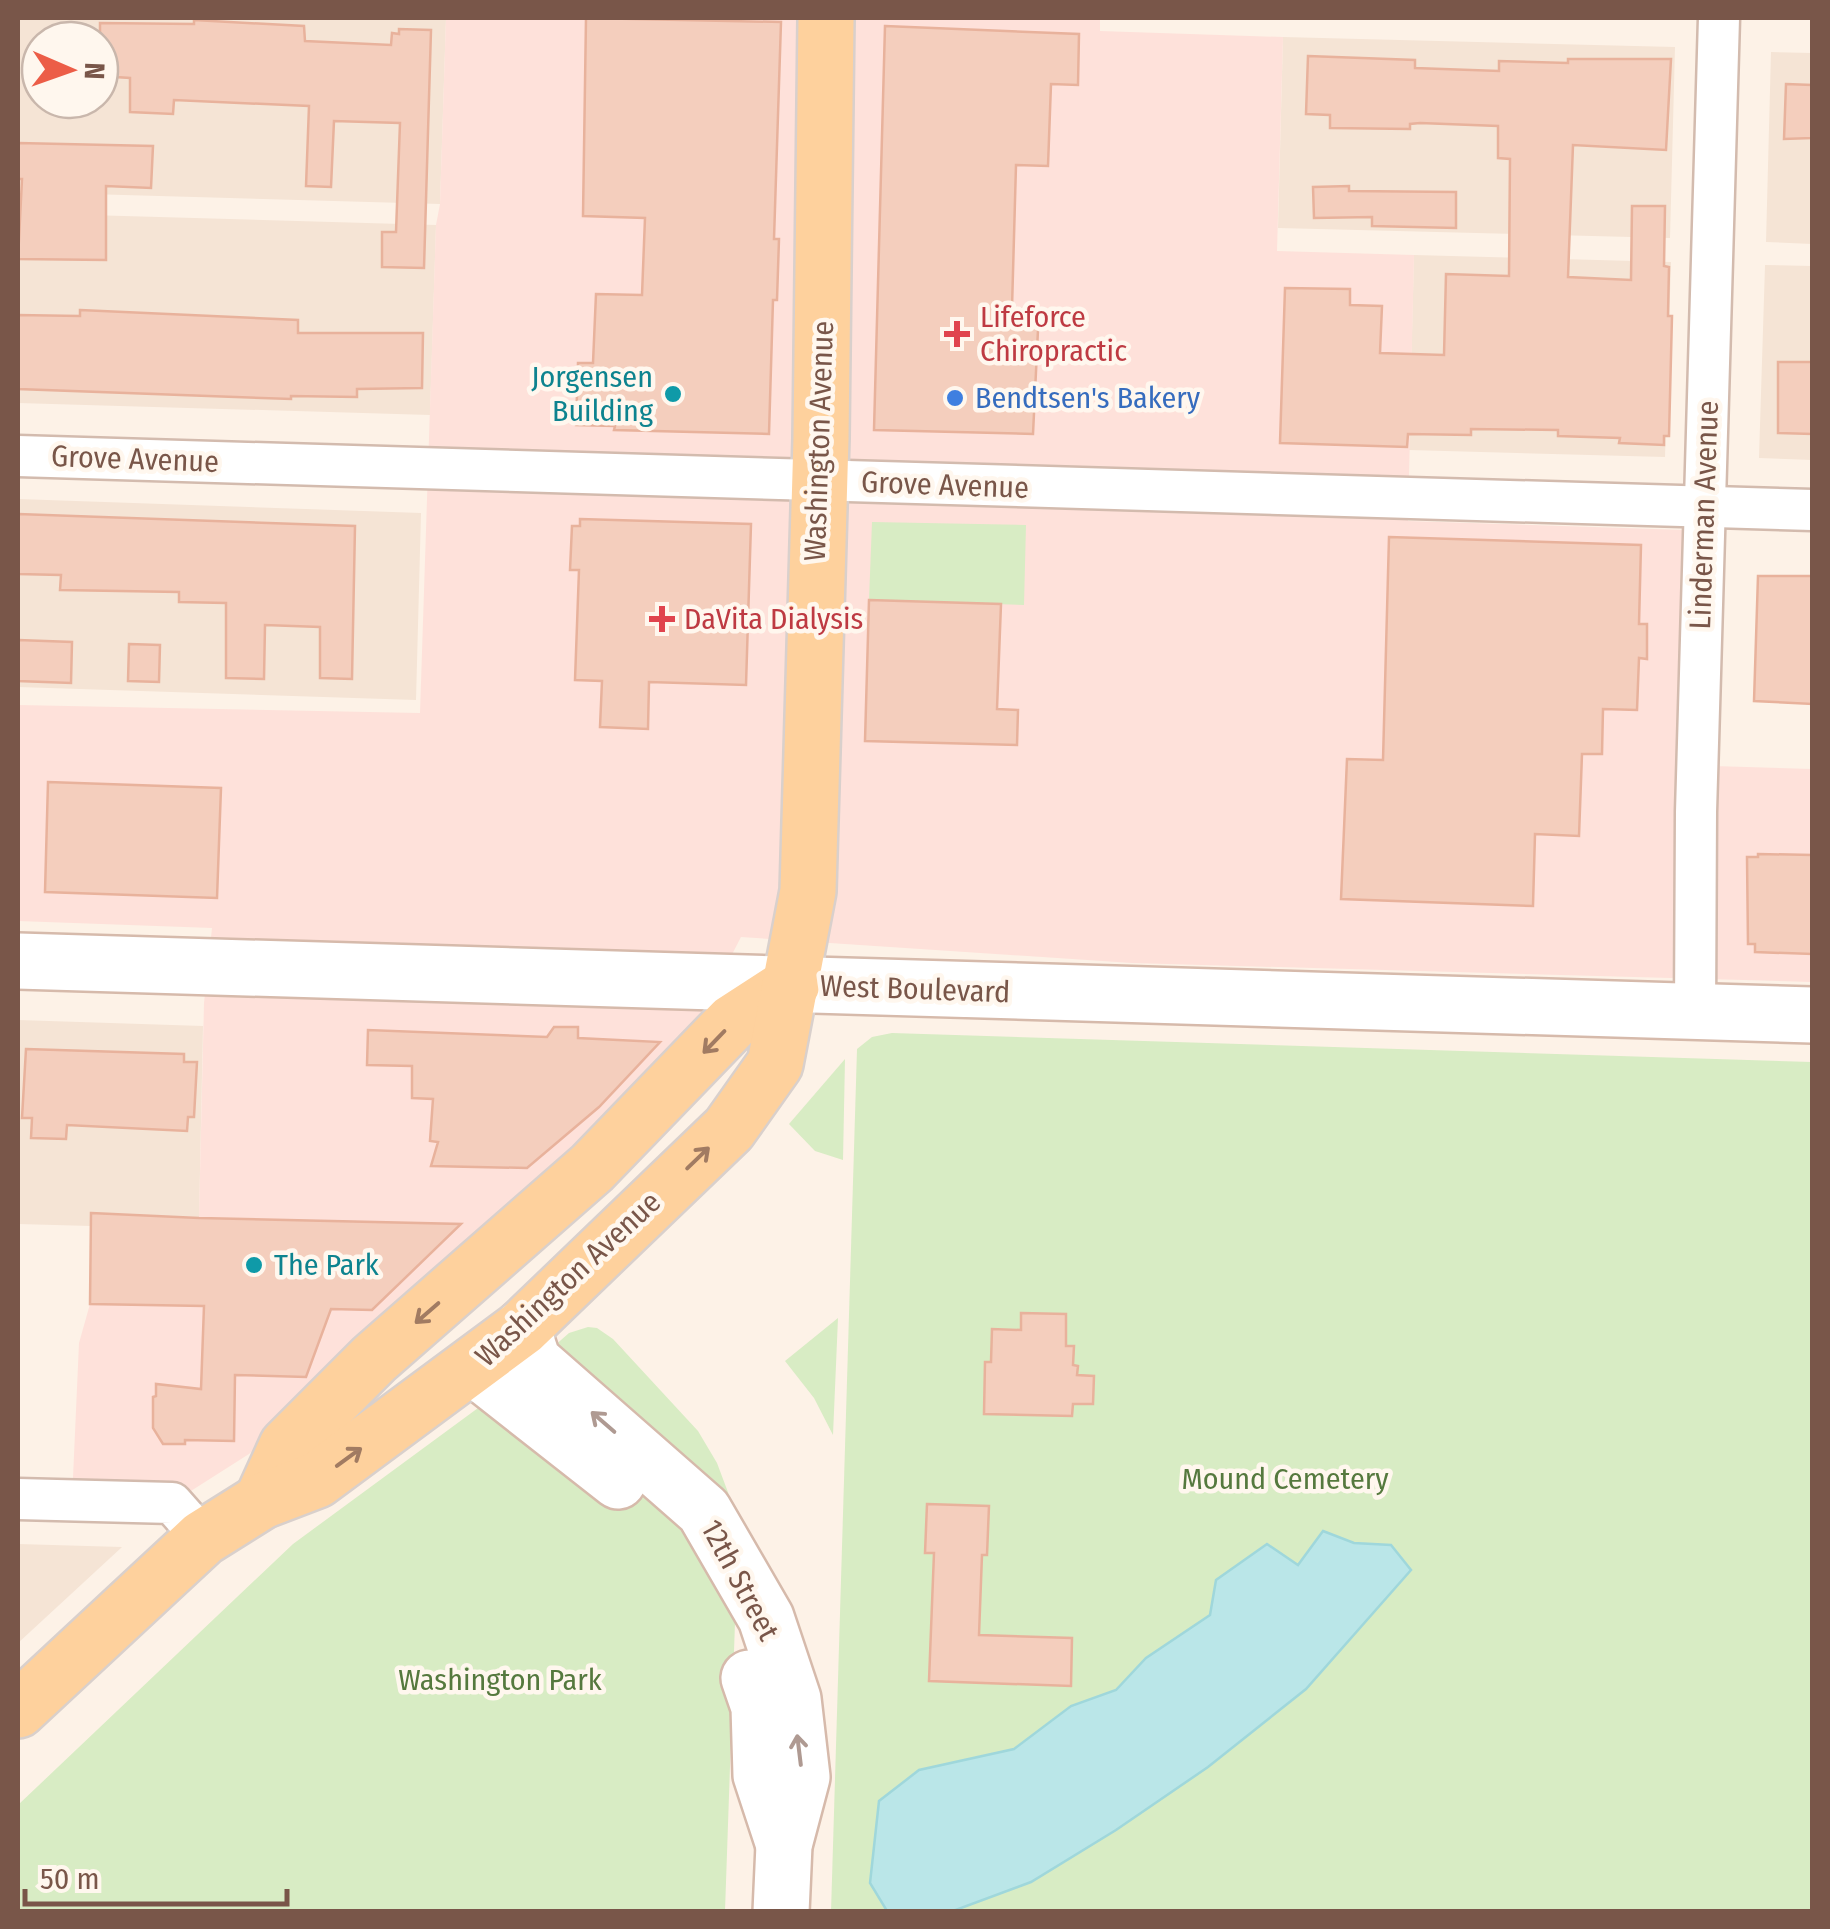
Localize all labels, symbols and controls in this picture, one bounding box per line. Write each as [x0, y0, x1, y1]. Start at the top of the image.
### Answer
north arrow [20, 20, 120, 120]
text: N [78, 62, 111, 80]
place label: Lifeforce Chiropractic [980, 299, 1127, 369]
street label: Washington Avenue [797, 320, 841, 562]
marker: Lifeforce Chiropractic [944, 321, 970, 347]
place label: Jorgensen Building [531, 359, 654, 429]
place label: Bendtsen's Bakery [975, 380, 1201, 416]
marker: Jorgensen Building [662, 383, 684, 405]
marker: Bendtsen's Bakery [944, 387, 966, 409]
street label: Linderman Avenue [1682, 400, 1726, 630]
street label: Grove Avenue [51, 438, 219, 480]
street label: Grove Avenue [861, 464, 1029, 506]
place label: DaVita Dialysis [684, 601, 863, 637]
marker: DaVita Dialysis [649, 606, 675, 632]
street label: West Boulevard [819, 968, 1011, 1010]
one-way arrow [702, 1029, 726, 1053]
one-way arrow [686, 1147, 710, 1171]
street label: Washington Avenue [468, 1184, 668, 1374]
place label: The Park [274, 1247, 379, 1283]
marker: The Park [243, 1254, 265, 1276]
one-way arrow [415, 1301, 440, 1324]
one-way arrow [591, 1411, 616, 1434]
one-way arrow [334, 1447, 362, 1468]
park label: Mound Cemetery [1181, 1461, 1389, 1497]
street label: 12th Street [693, 1514, 787, 1647]
park label: Washington Park [398, 1662, 602, 1698]
one-way arrow [789, 1734, 808, 1767]
scale bar [25, 1844, 288, 1906]
text: 50 m [40, 1861, 100, 1897]

